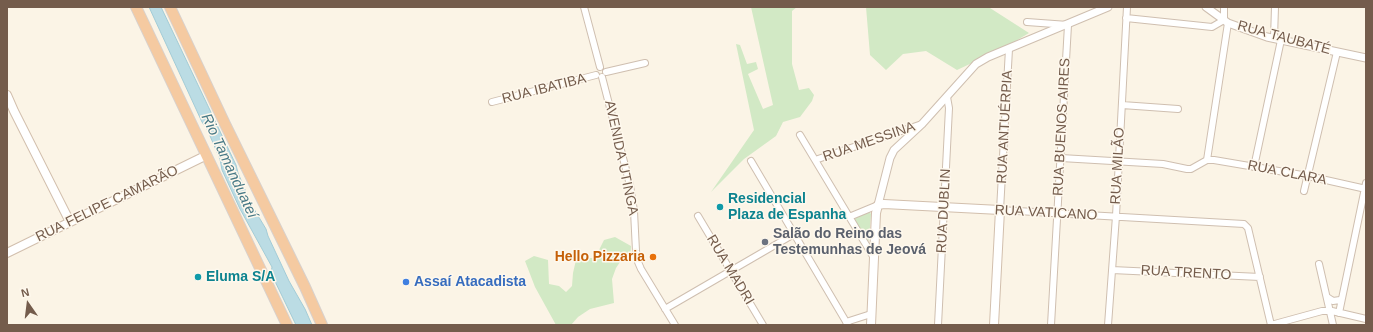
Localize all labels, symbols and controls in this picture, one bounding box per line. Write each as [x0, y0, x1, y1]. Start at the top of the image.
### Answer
street label: RUA TAUBATÉ [1235, 17, 1333, 59]
street label: RUA BUENOS AIRES [1050, 57, 1074, 197]
street label: RUA IBATIBA [500, 70, 588, 108]
street label: RUA ANTUÉRPIA [994, 70, 1016, 184]
street label: AVENIDA UTINGA [601, 99, 641, 217]
water label: Rio Tamanduateí [197, 111, 261, 221]
street label: RUA MESSINA [821, 118, 917, 166]
street label: RUA MILÃO [1108, 127, 1128, 205]
street label: RUA CLARA [1246, 157, 1328, 189]
street label: RUA FELIPE CAMARÃO [33, 162, 181, 246]
street label: RUA DUBLIN [933, 168, 955, 254]
place label: Residencial Plaza de Espanha [728, 191, 846, 224]
marker: Residencial Plaza de Espanha [715, 202, 725, 212]
street label: RUA VATICANO [994, 202, 1098, 224]
place label: Salão do Reino das Testemunhas de Jeová [773, 226, 926, 258]
street label: RUA MADRI [703, 232, 757, 308]
marker: Salão do Reino das Testemunhas de Jeová [760, 237, 770, 247]
place label: Hello Pizzaria [555, 249, 645, 265]
marker: Hello Pizzaria [648, 252, 658, 262]
street label: RUA TRENTO [1140, 262, 1232, 284]
place label: Eluma S/A [206, 269, 275, 285]
marker: Eluma S/A [193, 272, 203, 282]
place label: Assaí Atacadista [414, 274, 526, 290]
marker: Assaí Atacadista [401, 277, 411, 287]
north arrow [8, 284, 48, 324]
text: N [20, 286, 30, 299]

